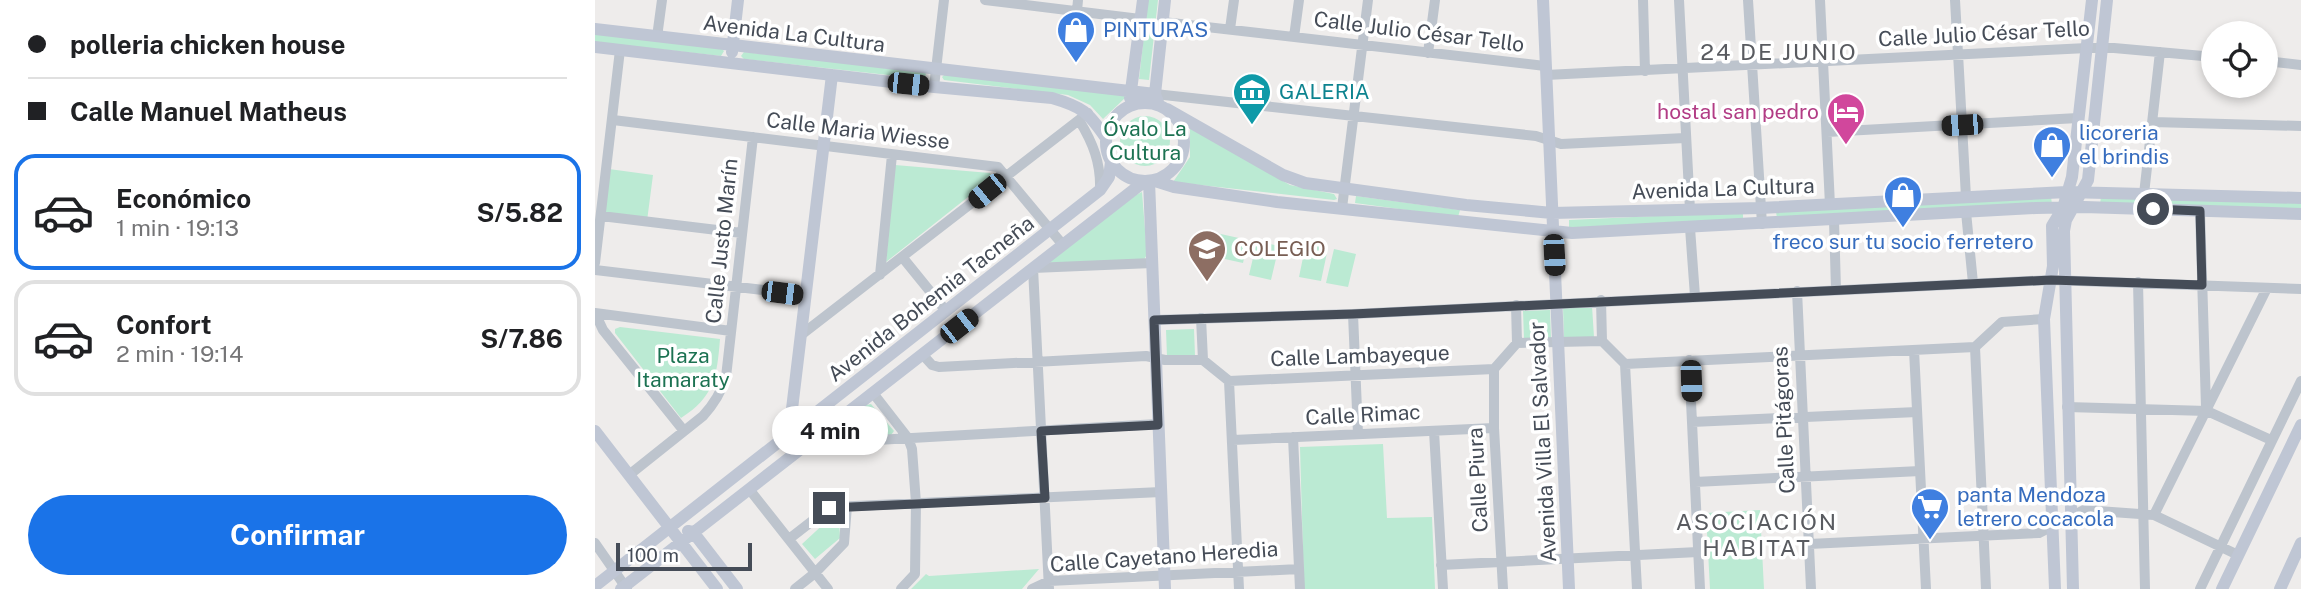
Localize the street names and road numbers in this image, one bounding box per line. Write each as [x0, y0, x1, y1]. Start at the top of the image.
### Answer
street label: Calle Julio César Tello [1312, 6, 1526, 57]
street label: Avenida La Cultura [702, 10, 886, 57]
street label: Calle Julio César Tello [1877, 15, 2090, 52]
street label: Calle Maria Wiesse [765, 107, 951, 154]
street label: Calle Justo Marín [700, 157, 743, 325]
street label: Avenida La Cultura [1631, 173, 1815, 204]
street label: Avenida Bohemia Tacneña [823, 210, 1039, 387]
street label: Avenida Villa El Salvador [1524, 321, 1561, 563]
street label: Calle Lambayeque [1270, 340, 1450, 371]
street label: Calle Pitágoras [1767, 346, 1800, 494]
street label: Calle Rimac [1305, 399, 1421, 430]
street label: Calle Piura [1462, 427, 1493, 533]
street label: Calle Cayetano Heredia [1049, 536, 1279, 577]

